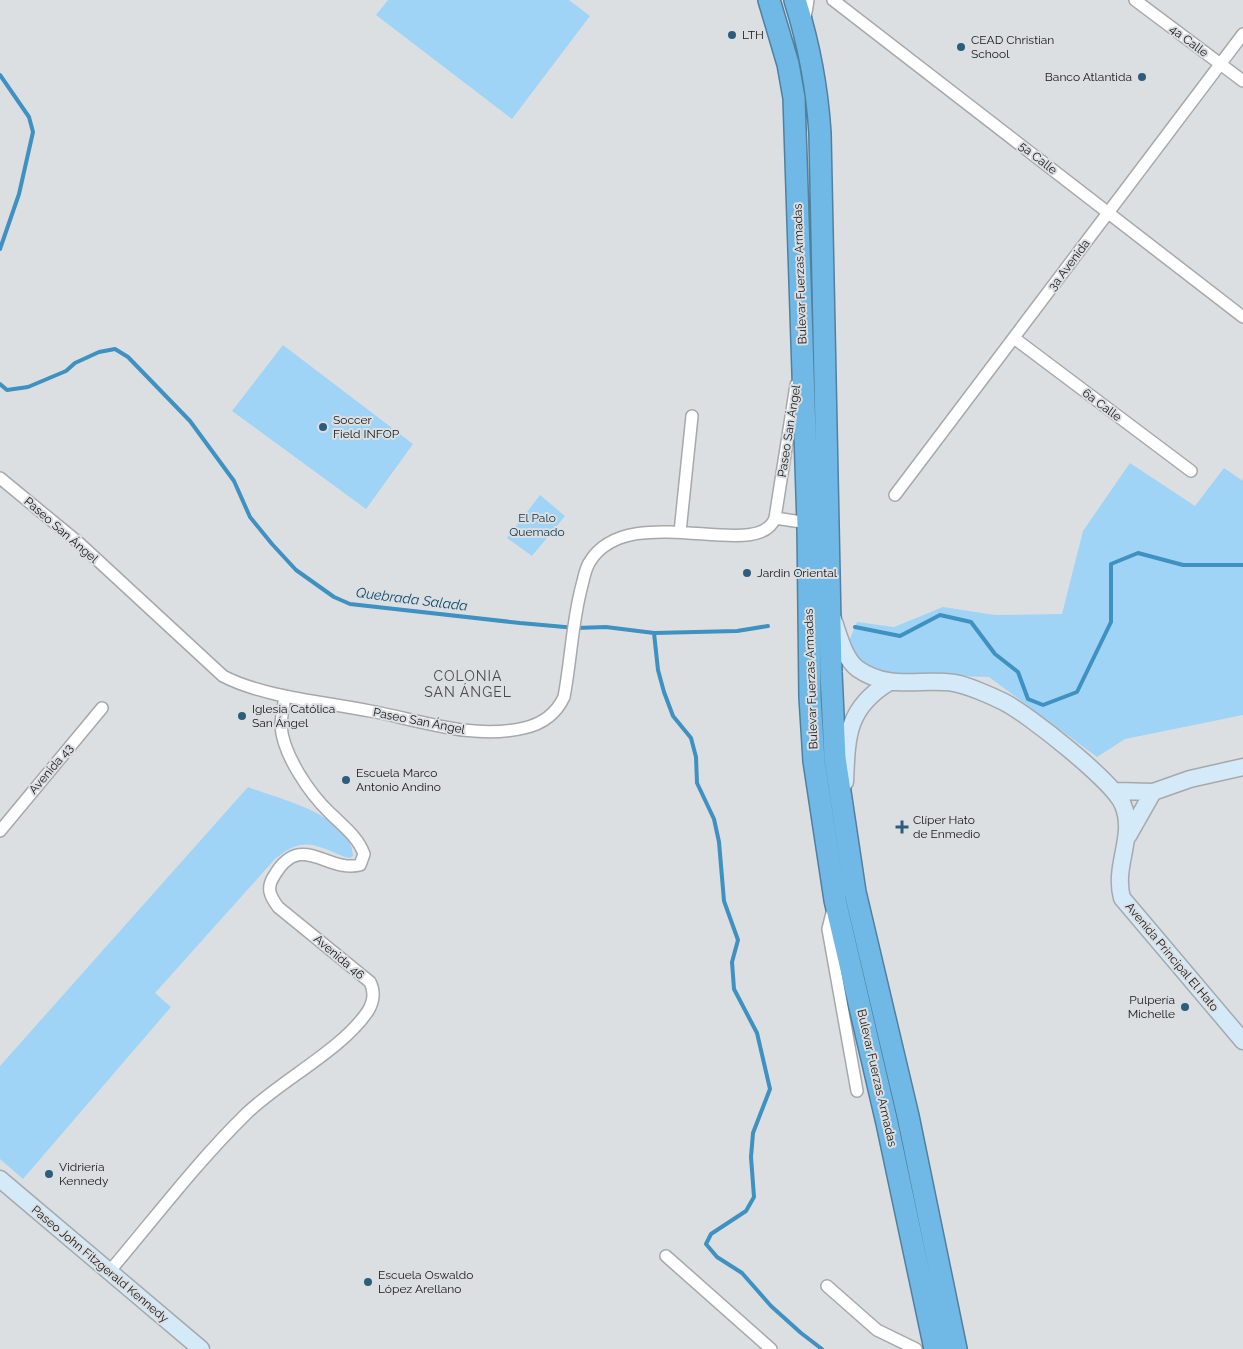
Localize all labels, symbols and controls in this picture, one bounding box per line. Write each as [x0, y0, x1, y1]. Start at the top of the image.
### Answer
street label: 4a Calle [1167, 22, 1211, 60]
place label: LTH [742, 28, 764, 42]
marker: LTH [726, 29, 738, 41]
place label: CEAD Christian School [971, 33, 1054, 61]
marker: CEAD Christian School [955, 41, 967, 53]
place label: Banco Atlantida [1045, 70, 1132, 84]
marker: Banco Atlantida [1136, 71, 1148, 83]
street label: 5a Calle [1016, 139, 1060, 177]
street label: Bulevar Fuerzas Armadas [791, 203, 809, 345]
street label: 3a Avenida [1045, 237, 1093, 293]
street label: Paseo San Ángel [775, 383, 803, 478]
street label: 6a Calle [1080, 386, 1124, 424]
place label: Soccer Field INFOP [333, 413, 400, 441]
marker: Soccer Field INFOP [317, 421, 329, 433]
street label: Paseo San Ángel [21, 494, 101, 566]
park label: El Palo Quemado [509, 511, 565, 539]
place label: Jardin Oriental [757, 566, 838, 580]
marker: Jardin Oriental [741, 567, 753, 579]
water label: Quebrada Salada [355, 584, 469, 614]
street label: Bulevar Fuerzas Armadas [802, 608, 820, 750]
district label: COLONIA SAN ÁNGEL [424, 668, 512, 700]
place label: Iglesia Católica San Ángel [252, 702, 335, 730]
street label: Paseo San Ángel [372, 705, 467, 737]
marker: Iglesia Católica San Ángel [236, 710, 248, 722]
street label: Avenida 43 [26, 741, 76, 797]
place label: Escuela Marco Antonio Andino [356, 766, 441, 794]
marker: Escuela Marco Antonio Andino [340, 774, 352, 786]
place label: Clíper Hato de Enmedio [913, 813, 980, 841]
marker: Clíper Hato de Enmedio [895, 820, 909, 834]
street label: Avenida Principal El Hato [1122, 900, 1222, 1014]
street label: Avenida 46 [311, 932, 367, 982]
place label: Pulpería Michelle [1128, 993, 1175, 1021]
marker: Pulpería Michelle [1179, 1001, 1191, 1013]
street label: Bulevar Fuerzas Armadas [854, 1008, 900, 1148]
place label: Vidriería Kennedy [59, 1160, 109, 1188]
marker: Vidriería Kennedy [43, 1168, 55, 1180]
street label: Paseo John Fitzgerald Kennedy [29, 1203, 172, 1326]
place label: Escuela Oswaldo López Arellano [378, 1268, 473, 1296]
marker: Escuela Oswaldo López Arellano [362, 1276, 374, 1288]

